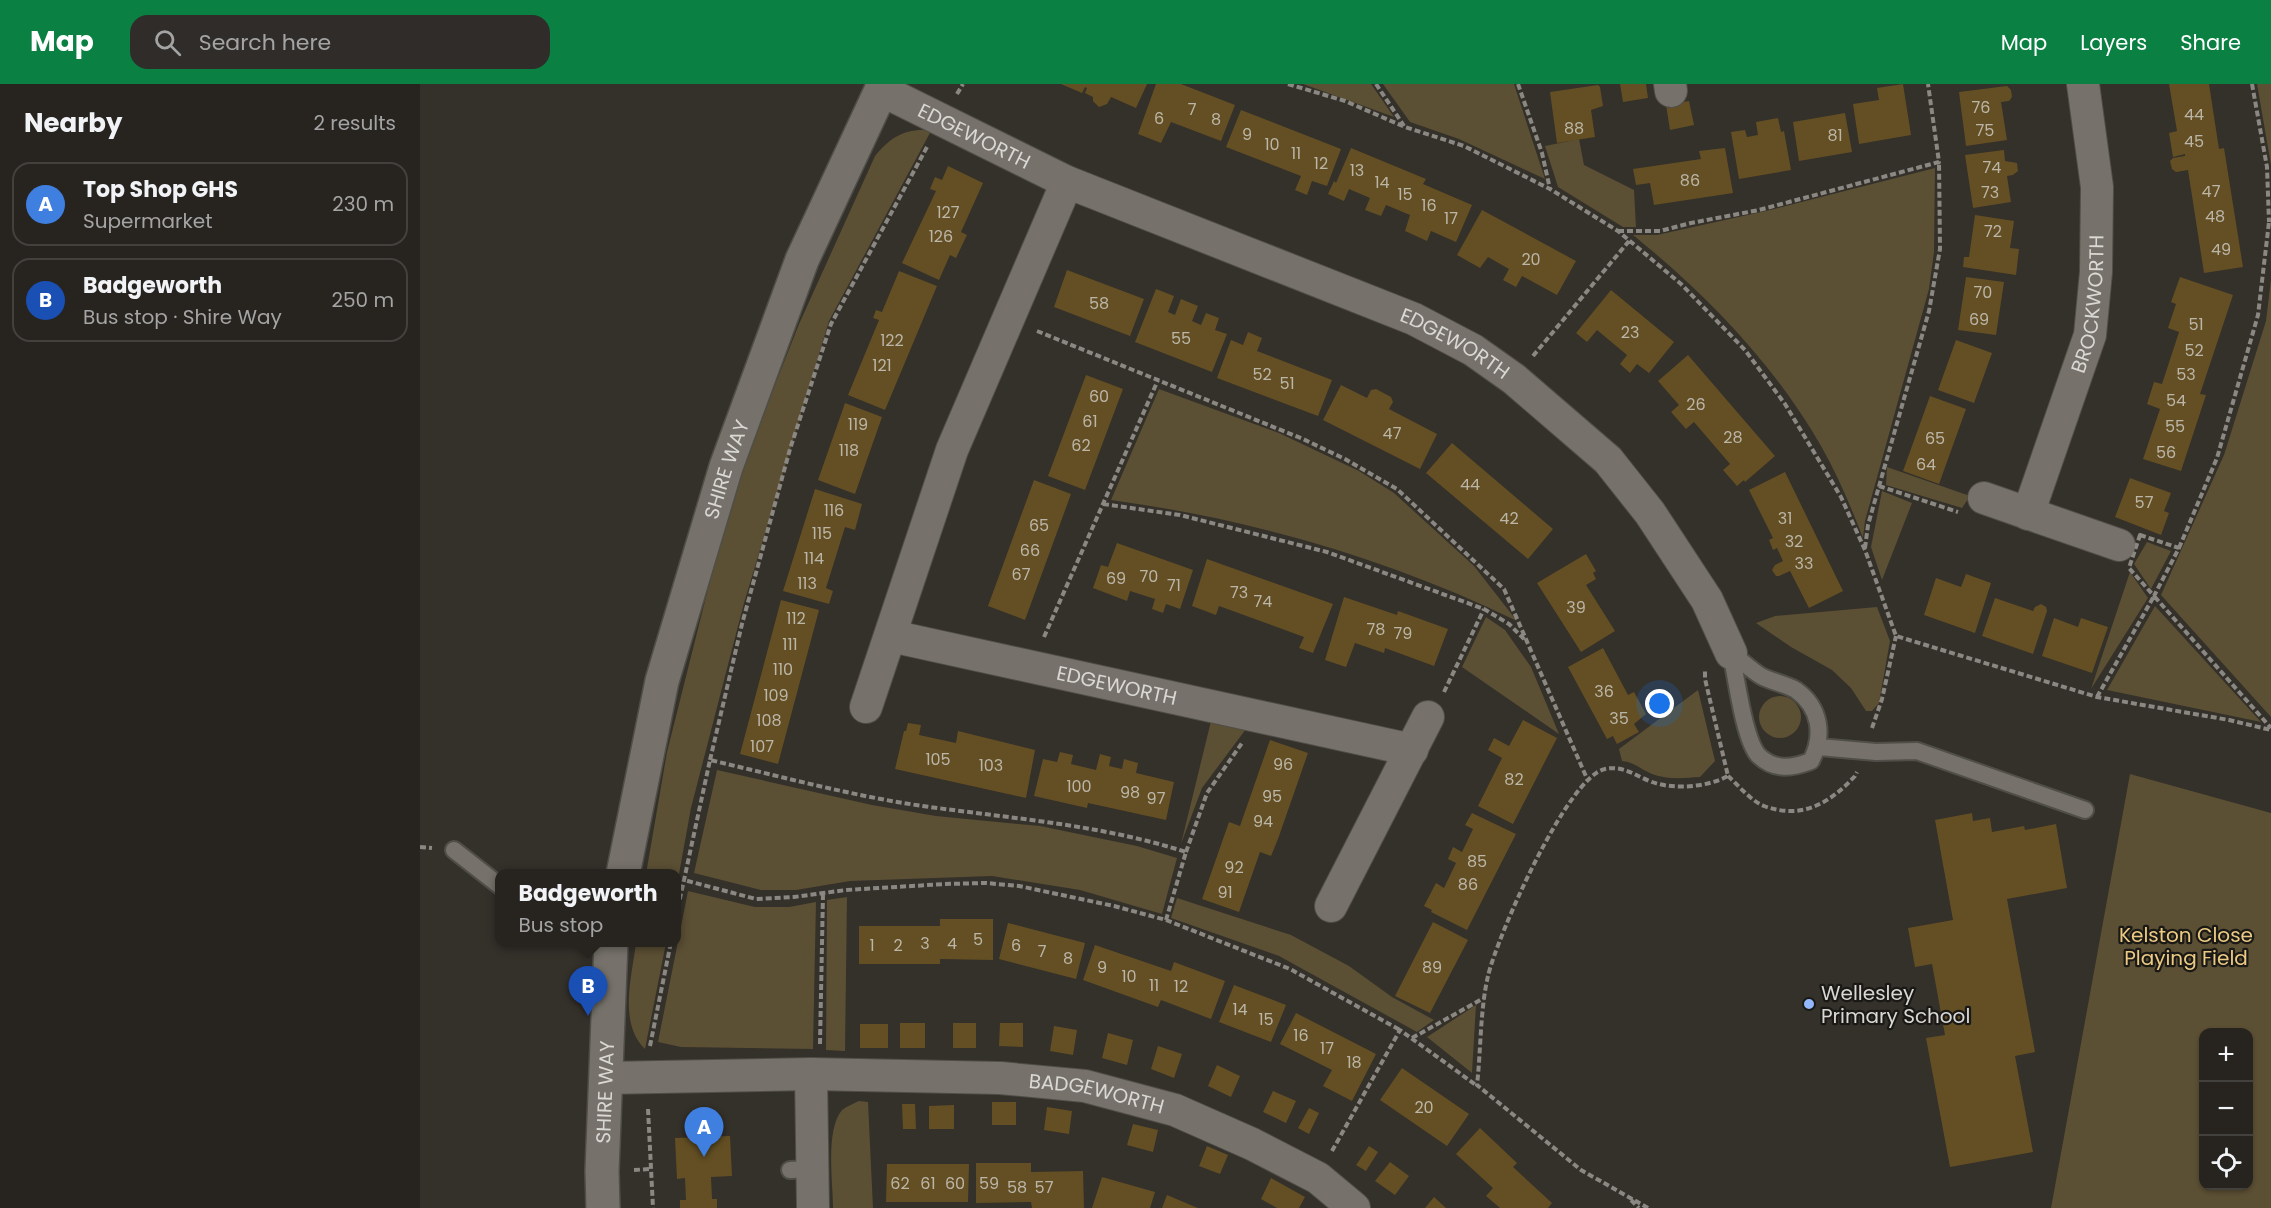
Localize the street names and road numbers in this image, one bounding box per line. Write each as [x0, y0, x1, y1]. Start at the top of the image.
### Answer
street label: EDGEWORTH [913, 96, 1035, 176]
street label: BROCKWORTH [2064, 235, 2110, 377]
street label: EDGEWORTH [1396, 301, 1515, 386]
street label: SHIRE WAY [697, 416, 756, 523]
street label: EDGEWORTH [1054, 659, 1179, 712]
street label: SHIRE WAY [589, 1040, 621, 1144]
street label: BADGEWORTH [1028, 1067, 1167, 1121]

